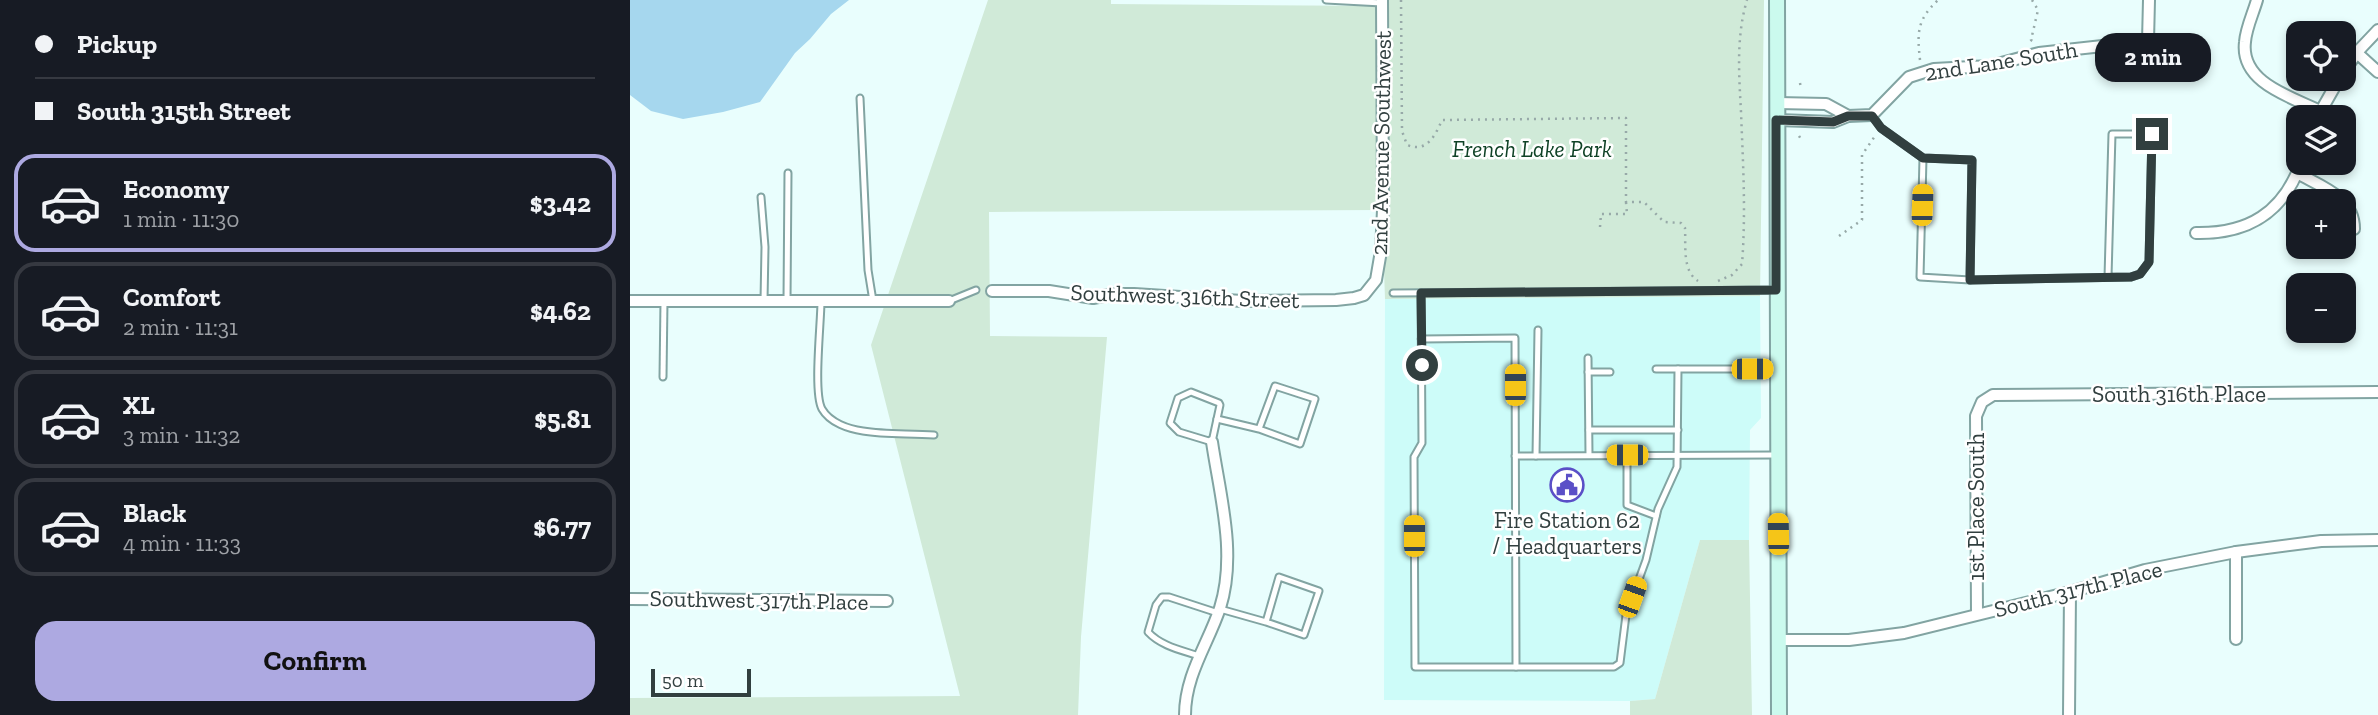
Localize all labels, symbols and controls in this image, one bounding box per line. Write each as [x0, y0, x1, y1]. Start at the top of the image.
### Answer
map controls [2286, 21, 2356, 343]
button: locate [2286, 21, 2356, 91]
text: Pickup [77, 28, 157, 60]
street label: 2nd Avenue Southwest [1365, 30, 1397, 256]
callout: 2 min [2094, 32, 2210, 82]
street label: 2nd Lane South [1923, 35, 2079, 87]
text: 2 min [2124, 43, 2182, 71]
text: South 315th Street [77, 95, 291, 127]
button: layers [2286, 105, 2356, 175]
route end [2136, 118, 2168, 150]
park label: French Lake Park [1452, 135, 1612, 163]
icon: car [39, 172, 102, 235]
text: Economy [123, 173, 229, 205]
car [1911, 184, 1934, 226]
text: $3.42 [530, 187, 591, 219]
button: + [2286, 189, 2356, 259]
text: 1 min · 11:30 [123, 205, 239, 233]
button: − [2286, 273, 2356, 343]
street label: Southwest 316th Street [1070, 278, 1301, 314]
icon: car [39, 280, 102, 343]
text: Comfort [123, 281, 220, 313]
text: $4.62 [530, 295, 591, 327]
text: 2 min · 11:31 [123, 313, 238, 341]
route start [1406, 349, 1438, 381]
car [1732, 359, 1774, 380]
car [1505, 364, 1526, 406]
street label: South 316th Place [2092, 380, 2266, 408]
icon: car [39, 388, 102, 451]
text: XL [123, 389, 155, 421]
text: $5.81 [534, 403, 591, 435]
text: 3 min · 11:32 [123, 421, 240, 449]
street label: 1st Place South [1962, 433, 1990, 581]
car [1607, 445, 1649, 466]
public building icon: Fire Station 62 / Headquarters [1548, 466, 1586, 504]
icon: car [39, 496, 102, 559]
text: Black [123, 497, 186, 529]
place label: Fire Station 62 / Headquarters [1492, 506, 1642, 560]
text: $6.77 [533, 511, 591, 543]
car [1768, 513, 1789, 555]
car [1404, 515, 1425, 557]
text: 4 min · 11:33 [123, 529, 241, 557]
street label: South 317th Place [1991, 555, 2165, 623]
car [1615, 574, 1650, 620]
street label: Southwest 317th Place [649, 584, 869, 616]
button: Confirm [35, 621, 595, 701]
scale bar [651, 666, 751, 698]
text: 50 m [662, 669, 703, 692]

